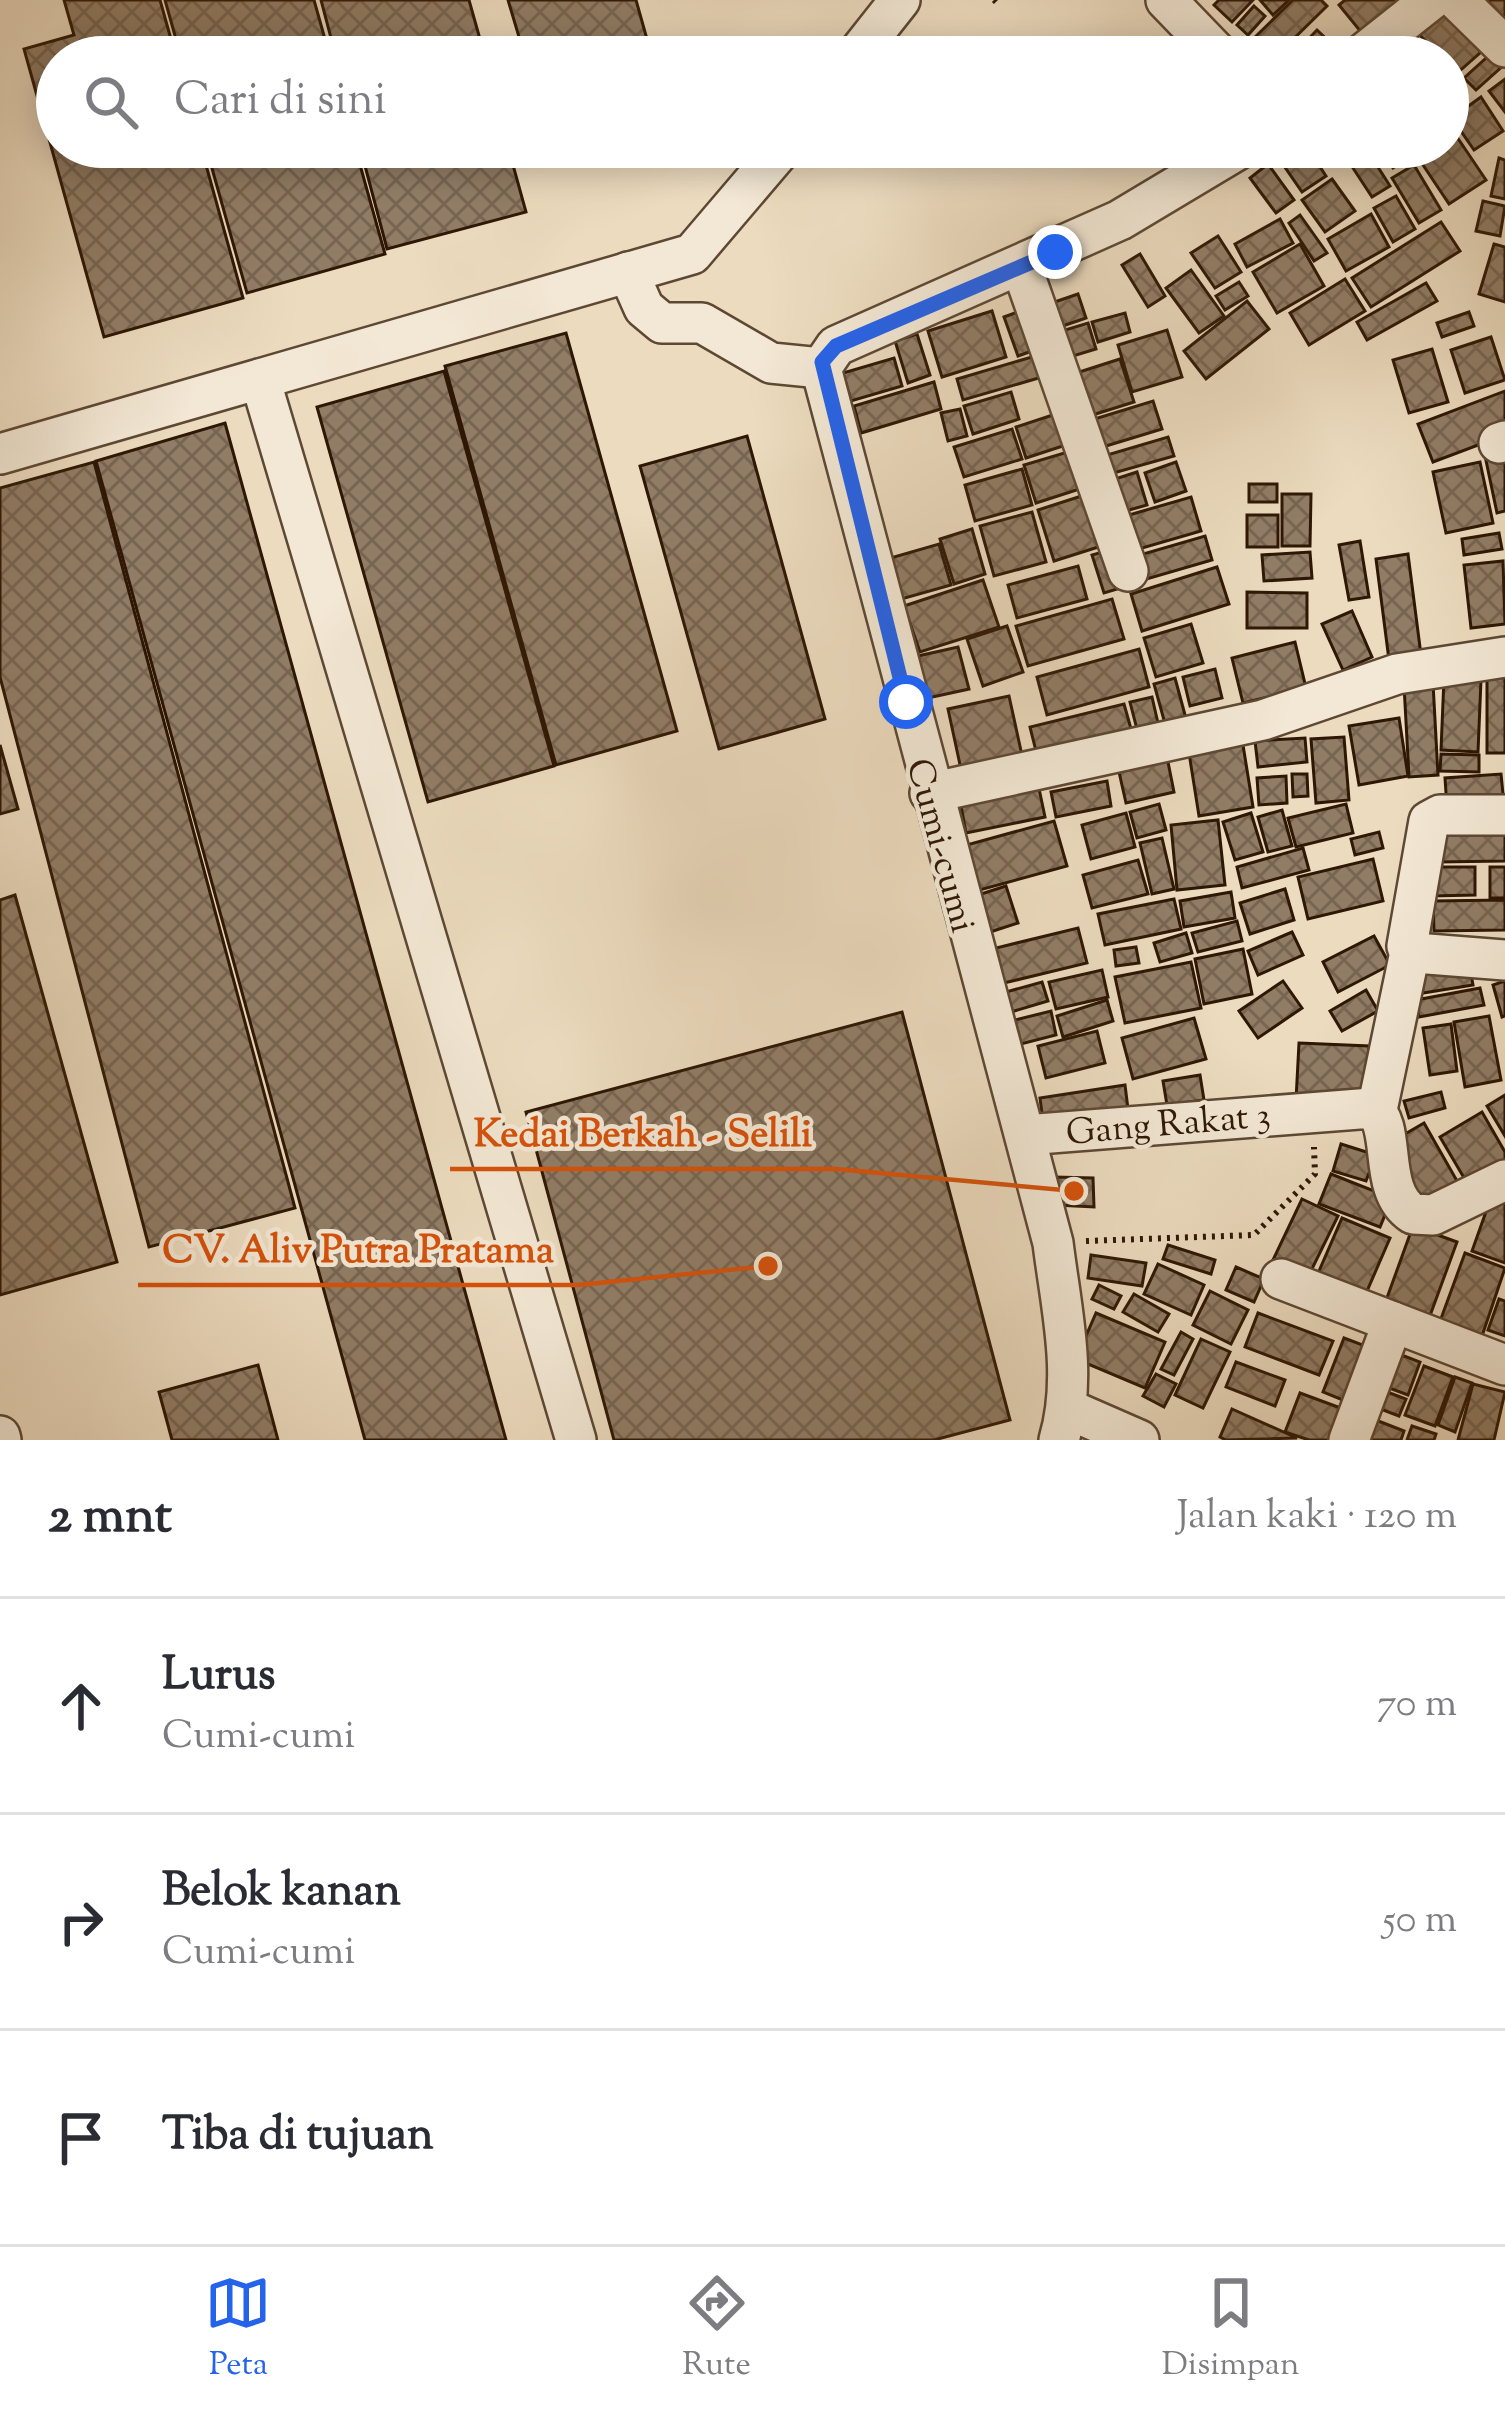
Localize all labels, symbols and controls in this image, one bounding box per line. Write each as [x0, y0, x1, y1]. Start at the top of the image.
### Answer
search box [36, 36, 1469, 168]
icon: search [78, 69, 144, 135]
text: Cari di sini [174, 70, 387, 135]
route end [1028, 225, 1082, 279]
route start [879, 675, 933, 729]
street label: Cumi-cumi [891, 753, 987, 939]
street label: Gang Rakat 3 [1064, 1091, 1273, 1161]
callout: Kedai Berkah - Selili [450, 1094, 836, 1169]
text: Kedai Berkah - Selili [474, 1109, 812, 1165]
callout: CV. Aliv Putra Pratama [138, 1210, 578, 1285]
text: CV. Aliv Putra Pratama [162, 1225, 554, 1281]
text: 2 mnt [48, 1482, 172, 1555]
text: Jalan kaki · 120 m [1177, 1490, 1457, 1546]
text: Lurus [162, 1645, 276, 1710]
icon: ahead [48, 1673, 114, 1739]
text: 70 m [1377, 1678, 1457, 1734]
text: Cumi-cumi [162, 1710, 355, 1766]
text: Belok kanan [162, 1861, 401, 1926]
icon: right [48, 1889, 114, 1955]
text: 50 m [1382, 1894, 1457, 1950]
text: Cumi-cumi [162, 1926, 355, 1982]
icon: arrive [48, 2105, 114, 2171]
text: Tiba di tujuan [162, 2105, 434, 2170]
tab: Peta [205, 2270, 271, 2390]
tab: Rute [682, 2270, 751, 2390]
tab: Disimpan [1162, 2270, 1300, 2390]

